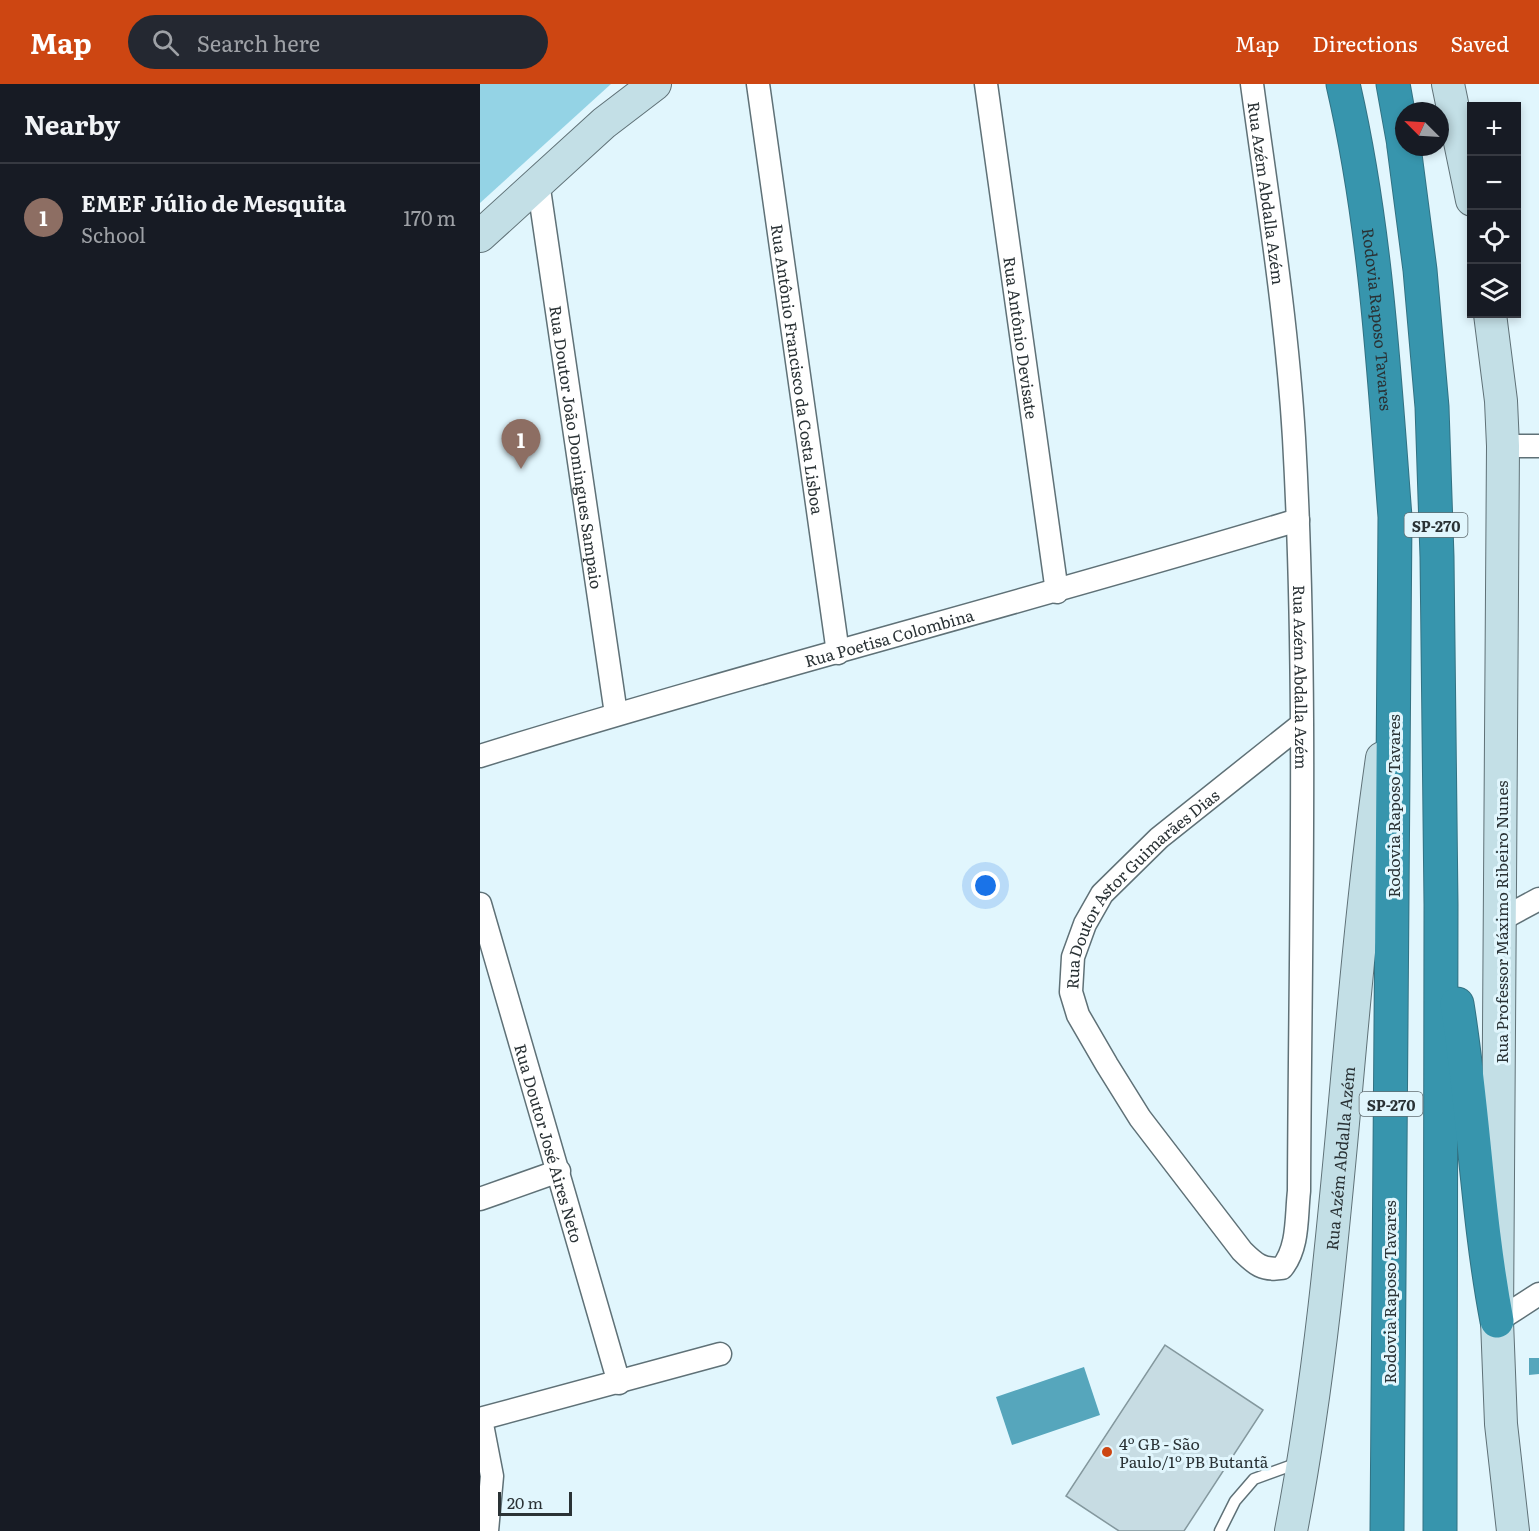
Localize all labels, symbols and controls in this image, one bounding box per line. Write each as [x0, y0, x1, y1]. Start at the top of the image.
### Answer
search box [128, 15, 548, 69]
text: Map [30, 21, 92, 63]
icon: search [149, 26, 182, 59]
text: Search here [197, 26, 320, 59]
text: Map [1235, 27, 1280, 58]
text: Directions [1313, 27, 1418, 58]
text: Saved [1451, 27, 1509, 58]
street label: Rua Azém Abdalla Azém [1243, 100, 1291, 286]
north arrow [1395, 102, 1449, 156]
map controls [1467, 102, 1521, 318]
button: + [1467, 102, 1521, 156]
text: Nearby [24, 104, 120, 143]
button: − [1467, 156, 1521, 210]
text: EMEF Júlio de Mesquita [81, 186, 346, 219]
text: 1 [39, 202, 48, 232]
text: 170 m [403, 202, 456, 232]
button: locate [1467, 210, 1521, 264]
text: School [81, 219, 146, 249]
street label: Rua Antônio Francisco da Costa Lisboa [766, 222, 830, 516]
street label: Rodovia Raposo Tavares [1357, 226, 1399, 412]
street label: Rua Antônio Devisate [998, 255, 1045, 420]
button: layers [1467, 264, 1521, 318]
street label: Rua Doutor João Domingues Sampaio [544, 304, 610, 591]
pin: 1 [502, 420, 540, 469]
road number: SP-270 [1404, 513, 1468, 537]
street label: Rua Azém Abdalla Azém [1288, 585, 1314, 770]
street label: Rua Poetisa Colombina [802, 602, 977, 672]
street label: Rodovia Raposo Tavares [1381, 714, 1405, 898]
street label: Rua Professor Máximo Ribeiro Nunes [1489, 780, 1513, 1064]
street label: Rua Doutor Astor Guimarães Dias [1059, 783, 1224, 990]
your location [971, 871, 1000, 900]
street label: Rua Doutor José Aires Neto [509, 1041, 590, 1245]
street label: Rua Azém Abdalla Azém [1319, 1065, 1360, 1251]
road number: SP-270 [1360, 1092, 1422, 1116]
street label: Rodovia Raposo Tavares [1377, 1200, 1401, 1384]
place label: 4º GB - São Paulo/1º PB Butantã [1119, 1431, 1269, 1473]
marker: 4º GB - São Paulo/1º PB Butantã [1100, 1445, 1114, 1459]
scale bar [498, 1489, 572, 1516]
text: 20 m [507, 1490, 543, 1514]

